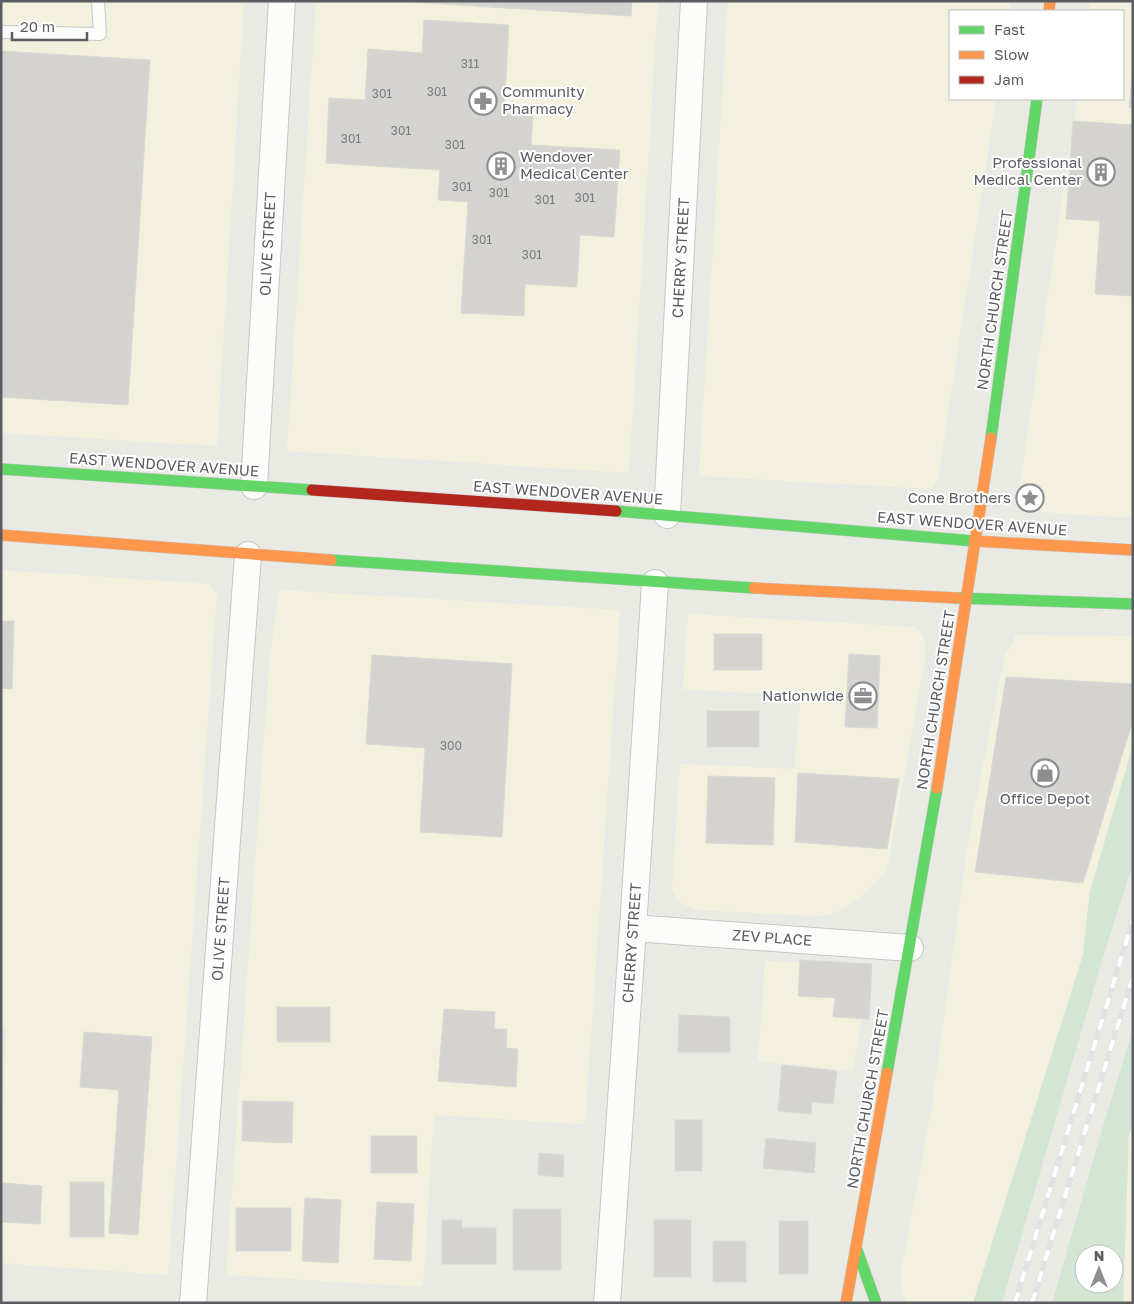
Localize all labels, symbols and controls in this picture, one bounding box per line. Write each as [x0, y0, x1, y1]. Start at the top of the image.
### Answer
scale bar [12, 10, 88, 42]
legend [949, 10, 1124, 100]
text: 20 m [20, 17, 55, 35]
text: Fast [994, 20, 1025, 38]
text: Slow [994, 45, 1029, 63]
house number: 311 [461, 56, 480, 71]
text: Jam [994, 70, 1024, 88]
place label: Community Pharmacy [502, 82, 585, 117]
house number: 301 [427, 84, 447, 99]
house number: 301 [372, 86, 392, 101]
pharmacy icon: Community Pharmacy [468, 86, 498, 116]
house number: 301 [391, 123, 411, 138]
house number: 301 [341, 131, 361, 146]
house number: 301 [445, 137, 465, 152]
place label: Wendover Medical Center [520, 147, 629, 182]
building icon: Wendover Medical Center [486, 151, 516, 181]
place label: Professional Medical Center [973, 153, 1082, 188]
building icon: Professional Medical Center [1086, 157, 1116, 187]
house number: 301 [452, 179, 472, 194]
house number: 301 [489, 185, 509, 200]
house number: 301 [575, 190, 595, 205]
street label: OLIVE STREET [255, 192, 279, 296]
house number: 301 [535, 192, 555, 207]
street label: CHERRY STREET [668, 197, 692, 319]
street label: NORTH CHURCH STREET [972, 209, 1016, 391]
house number: 301 [472, 232, 492, 247]
house number: 301 [522, 247, 542, 262]
street label: EAST WENDOVER AVENUE [68, 448, 260, 480]
street label: EAST WENDOVER AVENUE [472, 476, 664, 508]
place icon: Cone Brothers [1015, 483, 1045, 513]
place label: Cone Brothers [908, 488, 1011, 506]
street label: EAST WENDOVER AVENUE [876, 507, 1068, 539]
street label: NORTH CHURCH STREET [912, 609, 958, 791]
office icon: Nationwide [848, 681, 878, 711]
place label: Nationwide [762, 686, 844, 704]
house number: 300 [440, 738, 462, 753]
shop icon: Office Depot [1030, 758, 1060, 788]
place label: Office Depot [1000, 789, 1090, 807]
street label: OLIVE STREET [207, 876, 233, 981]
street label: CHERRY STREET [618, 882, 644, 1004]
street label: ZEV PLACE [732, 925, 813, 949]
street label: NORTH CHURCH STREET [842, 1008, 892, 1190]
north arrow [1074, 1244, 1124, 1294]
text: N [1094, 1247, 1104, 1264]

